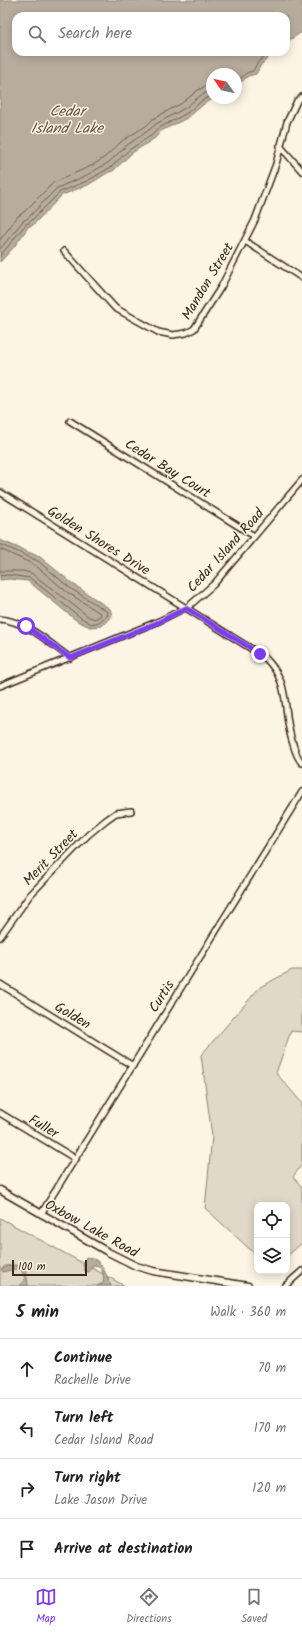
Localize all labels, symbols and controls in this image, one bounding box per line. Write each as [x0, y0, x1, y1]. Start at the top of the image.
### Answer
search box [12, 12, 290, 56]
text: Search here [58, 22, 132, 46]
icon: search [26, 23, 48, 45]
north arrow [206, 68, 242, 104]
water label: Cedar Island Lake [31, 100, 104, 141]
street label: Mandon Street [176, 238, 240, 324]
street label: Cedar Bay Court [120, 434, 215, 504]
street label: Golden Shores Drive [43, 500, 155, 582]
street label: Cedar Island Road [182, 503, 270, 598]
route start [17, 617, 35, 635]
route end [251, 645, 269, 663]
street label: Merit Street [18, 824, 84, 891]
street label: Curtis [143, 976, 180, 1017]
street label: Golden [50, 996, 95, 1035]
street label: Fuller [24, 1109, 64, 1145]
street label: Oxbow Lake Road [41, 1194, 143, 1264]
map controls [254, 1202, 290, 1274]
button: locate [254, 1202, 290, 1238]
button: layers [254, 1238, 290, 1274]
scale bar [12, 1258, 87, 1277]
text: 100 m [18, 1258, 46, 1276]
text: 5 min [16, 1299, 59, 1326]
text: Walk · 360 m [210, 1302, 286, 1323]
text: Continue [54, 1346, 112, 1370]
icon: ahead [16, 1358, 38, 1380]
text: 70 m [258, 1358, 286, 1379]
text: Rachelle Drive [54, 1370, 131, 1391]
text: Turn left [54, 1406, 114, 1430]
icon: left [16, 1418, 38, 1440]
text: 170 m [254, 1418, 286, 1439]
text: Cedar Island Road [54, 1430, 153, 1451]
text: Turn right [54, 1466, 121, 1490]
icon: right [16, 1478, 38, 1500]
text: 120 m [252, 1478, 286, 1499]
text: Lake Jason Drive [54, 1490, 147, 1511]
text: Arrive at destination [54, 1537, 193, 1561]
icon: arrive [16, 1538, 38, 1560]
tab: Map [35, 1586, 57, 1628]
tab: Directions [126, 1586, 172, 1628]
tab: Saved [241, 1586, 267, 1628]

